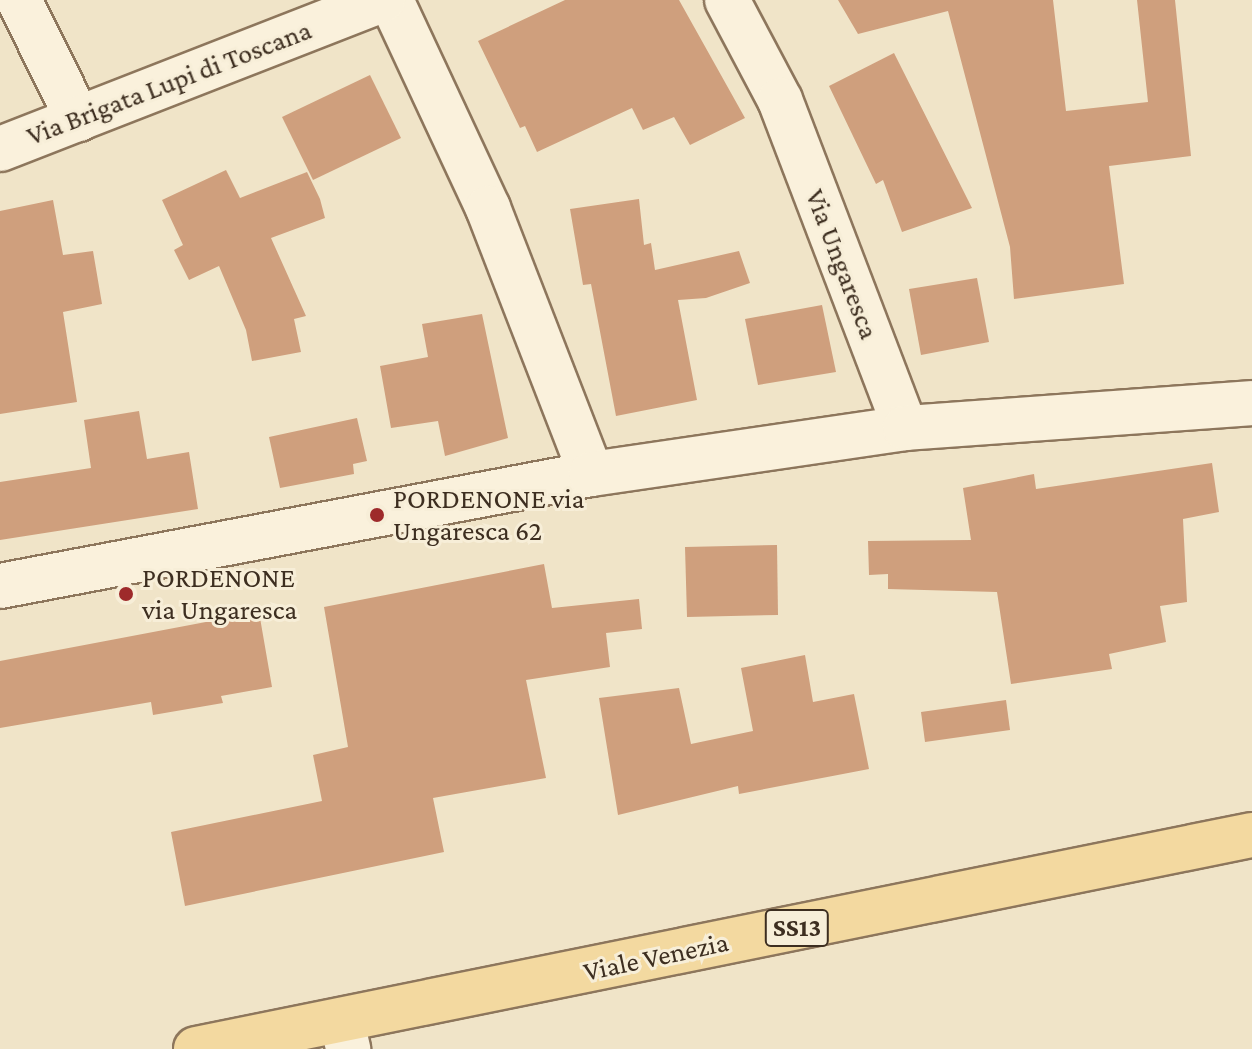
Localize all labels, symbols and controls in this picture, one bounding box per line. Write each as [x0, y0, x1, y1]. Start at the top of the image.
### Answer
street label: Via Brigata Lupi di Toscana [22, 13, 316, 153]
street label: Via Ungaresca [798, 184, 886, 344]
place label: PORDENONE via Ungaresca 62 [393, 482, 584, 548]
marker: PORDENONE via Ungaresca 62 [368, 506, 386, 524]
place label: PORDENONE via Ungaresca [142, 561, 297, 627]
marker: PORDENONE via Ungaresca [117, 585, 135, 603]
road number: SS13 [763, 906, 831, 950]
street label: Viale Venezia [580, 925, 732, 989]

